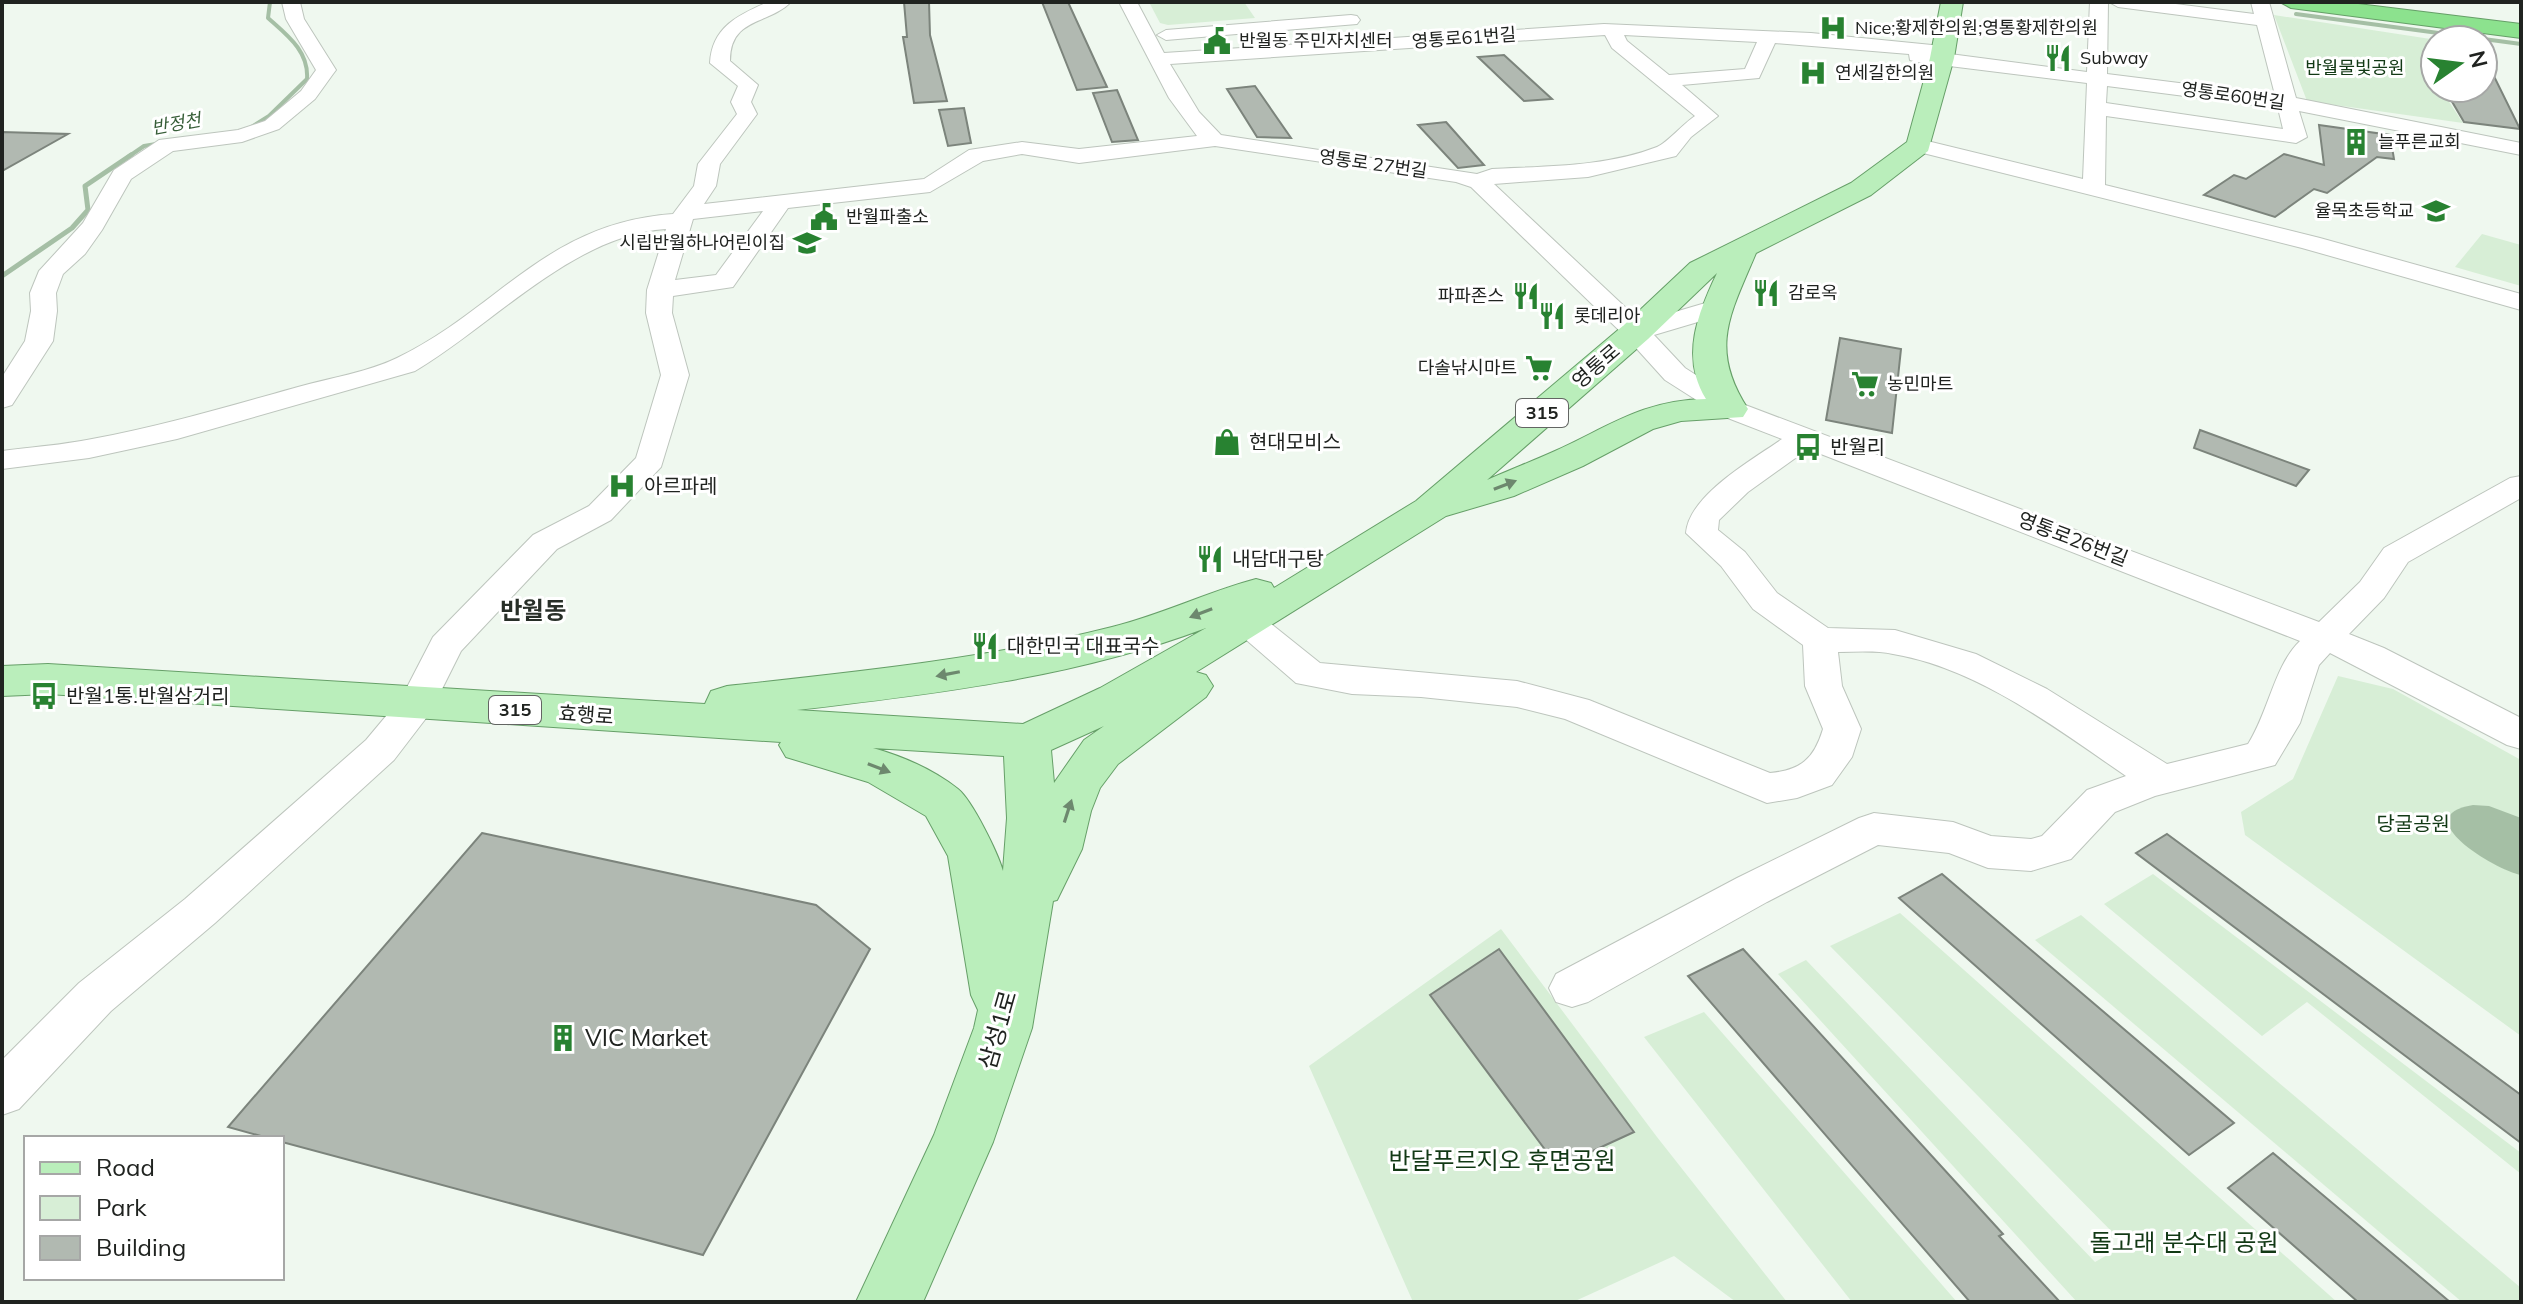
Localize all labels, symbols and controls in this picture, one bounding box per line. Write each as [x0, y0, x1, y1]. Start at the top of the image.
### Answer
hospital icon: Nice;황제한의원;영통황제한의원 [1818, 13, 1848, 43]
place label: Nice;황제한의원;영통황제한의원 [1855, 16, 2098, 39]
street label: 영통로61번길 [1411, 22, 1517, 53]
north arrow [2419, 24, 2499, 104]
public building icon: 반월동 주민자치센터 [1202, 26, 1232, 56]
place label: 반월동 주민자치센터 [1239, 29, 1393, 52]
restaurant icon: Subway [2043, 43, 2073, 73]
place label: Subway [2080, 46, 2148, 69]
text: N [2463, 48, 2494, 71]
park label: 반월물빛공원 [2305, 56, 2405, 79]
hospital icon: 연세길한의원 [1798, 58, 1828, 88]
place label: 연세길한의원 [1835, 61, 1934, 84]
street label: 영통로60번길 [2180, 77, 2286, 114]
water label: 반정천 [149, 107, 205, 139]
building icon: 늘푸른교회 [2341, 127, 2371, 157]
place label: 늘푸른교회 [2378, 130, 2461, 153]
street label: 영통로 27번길 [1317, 145, 1429, 182]
school or university icon: 율목초등학교 [2421, 196, 2451, 226]
place label: 율목초등학교 [2315, 199, 2414, 222]
public building icon: 반월파출소 [809, 202, 839, 232]
place label: 반월파출소 [846, 205, 929, 228]
school or university icon: 시립반월하나어린이집 [792, 228, 822, 258]
place label: 시립반월하나어린이집 [619, 231, 785, 254]
restaurant icon: 감로옥 [1751, 278, 1781, 308]
restaurant icon: 파파존스 [1511, 281, 1541, 311]
place label: 감로옥 [1788, 281, 1838, 304]
place label: 파파존스 [1438, 284, 1504, 307]
restaurant icon: 롯데리아 [1537, 301, 1567, 331]
place label: 롯데리아 [1574, 304, 1641, 327]
street label: 영통로 [1567, 338, 1625, 393]
supermarket icon: 다솔낚시마트 [1524, 353, 1554, 383]
place label: 다솔낚시마트 [1418, 356, 1517, 379]
supermarket icon: 농민마트 [1850, 369, 1880, 399]
place label: 농민마트 [1887, 372, 1953, 395]
road number: 315 [1516, 399, 1568, 427]
shop icon: 현대모비스 [1212, 427, 1242, 457]
place label: 현대모비스 [1249, 429, 1341, 454]
bus stop icon: 반월리 [1793, 432, 1823, 462]
place label: 반월리 [1830, 434, 1885, 459]
hospital icon: 아르파레 [607, 471, 637, 501]
place label: 아르파레 [644, 473, 718, 498]
one-way arrow [1493, 478, 1517, 491]
street label: 영통로26번길 [2015, 506, 2132, 571]
restaurant icon: 내담대구탕 [1195, 544, 1225, 574]
place label: 내담대구탕 [1232, 546, 1324, 571]
district label: 반월동 [500, 595, 566, 625]
one-way arrow [1189, 607, 1213, 620]
restaurant icon: 대한민국 대표국수 [970, 631, 1000, 661]
place label: 대한민국 대표국수 [1007, 633, 1159, 658]
one-way arrow [936, 669, 961, 681]
bus stop icon: 반월1통.반월삼거리 [29, 681, 59, 711]
place label: 반월1통.반월삼거리 [66, 683, 230, 708]
road number: 315 [489, 696, 541, 724]
street label: 효행로 [558, 700, 614, 729]
one-way arrow [867, 763, 891, 775]
one-way arrow [1062, 799, 1074, 823]
park label: 당굴공원 [2376, 811, 2450, 836]
street label: 삼성1로 [972, 987, 1023, 1073]
place label: VIC Market [585, 1022, 708, 1052]
building icon: VIC Market [548, 1023, 578, 1053]
legend [24, 1136, 284, 1280]
park label: 반달푸르지오 후면공원 [1388, 1145, 1616, 1175]
text: Road [96, 1152, 155, 1182]
text: Park [96, 1192, 147, 1222]
park label: 돌고래 분수대 공원 [2089, 1227, 2279, 1257]
text: Building [96, 1232, 186, 1262]

